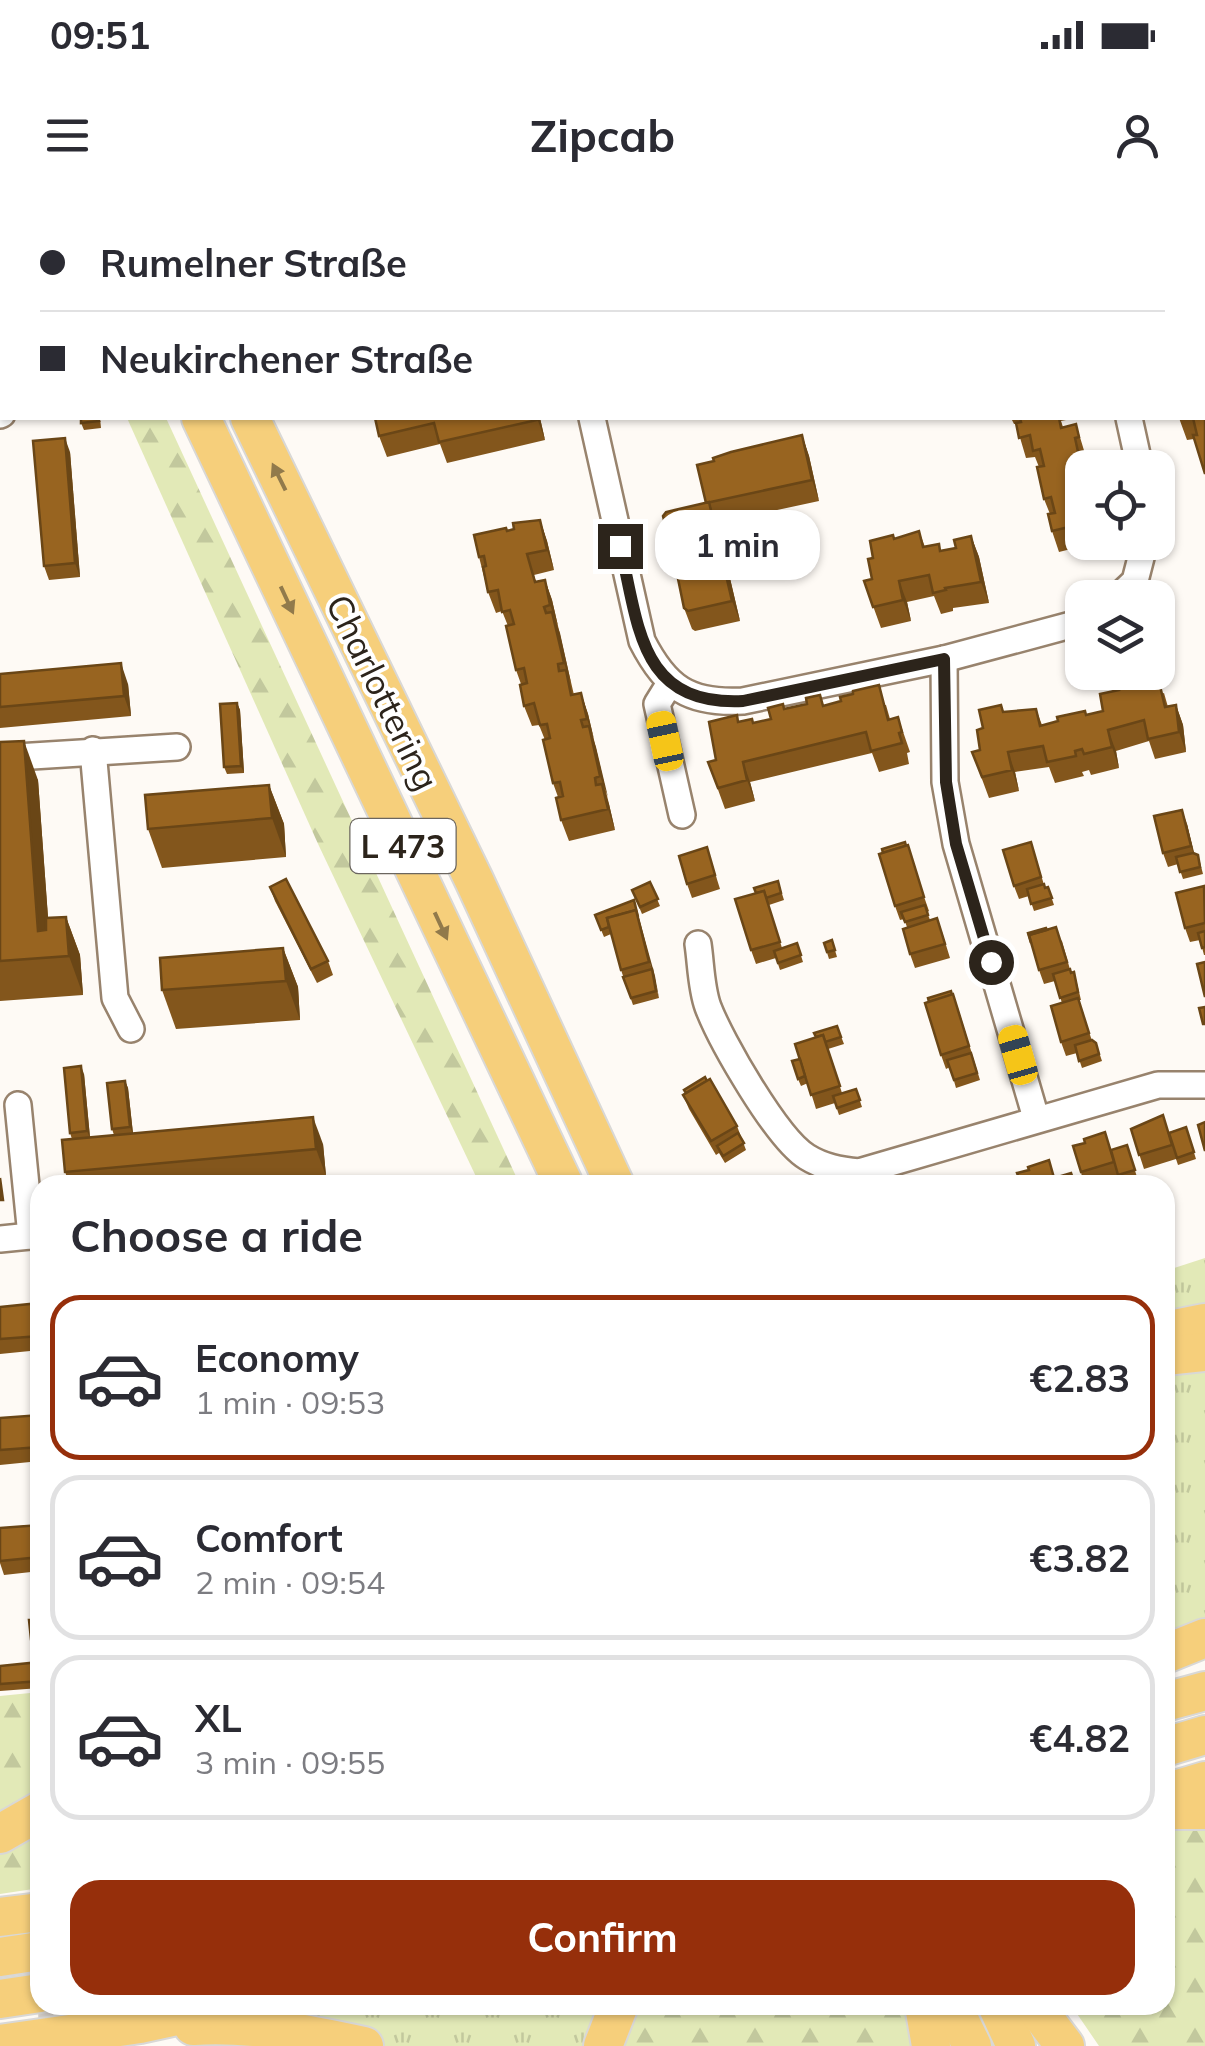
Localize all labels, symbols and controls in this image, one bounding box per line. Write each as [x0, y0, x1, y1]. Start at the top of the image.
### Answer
text: 09:51 [50, 11, 151, 59]
text: Zipcab [530, 107, 675, 163]
icon: menu [40, 108, 95, 163]
icon: person [1110, 108, 1165, 163]
text: Rumelner Straße [100, 239, 407, 287]
text: Neukirchener Straße [100, 335, 473, 383]
map controls [1065, 450, 1175, 690]
button: locate [1065, 450, 1175, 560]
one-way arrow [271, 462, 288, 491]
callout: 1 min [655, 511, 820, 581]
route end [598, 524, 643, 569]
text: 1 min [695, 525, 780, 565]
button: layers [1065, 580, 1175, 690]
one-way arrow [279, 586, 296, 615]
street label: Charlottering [317, 587, 449, 797]
car [644, 709, 686, 773]
road number: L 473 [350, 819, 456, 873]
one-way arrow [433, 912, 450, 941]
route start [969, 940, 1014, 985]
car [995, 1022, 1041, 1088]
text: Choose a ride [70, 1207, 363, 1263]
icon: car [75, 1333, 165, 1423]
text: Economy [195, 1334, 359, 1382]
text: €2.83 [1029, 1354, 1130, 1402]
text: 1 min · 09:53 [195, 1382, 385, 1422]
icon: car [75, 1513, 165, 1603]
text: Comfort [195, 1514, 343, 1562]
text: €3.82 [1029, 1534, 1130, 1582]
text: 2 min · 09:54 [195, 1562, 385, 1602]
icon: car [75, 1693, 165, 1783]
text: XL [195, 1694, 242, 1742]
text: €4.82 [1029, 1714, 1130, 1762]
text: 3 min · 09:55 [195, 1742, 385, 1782]
button: Confirm [70, 1880, 1135, 1995]

